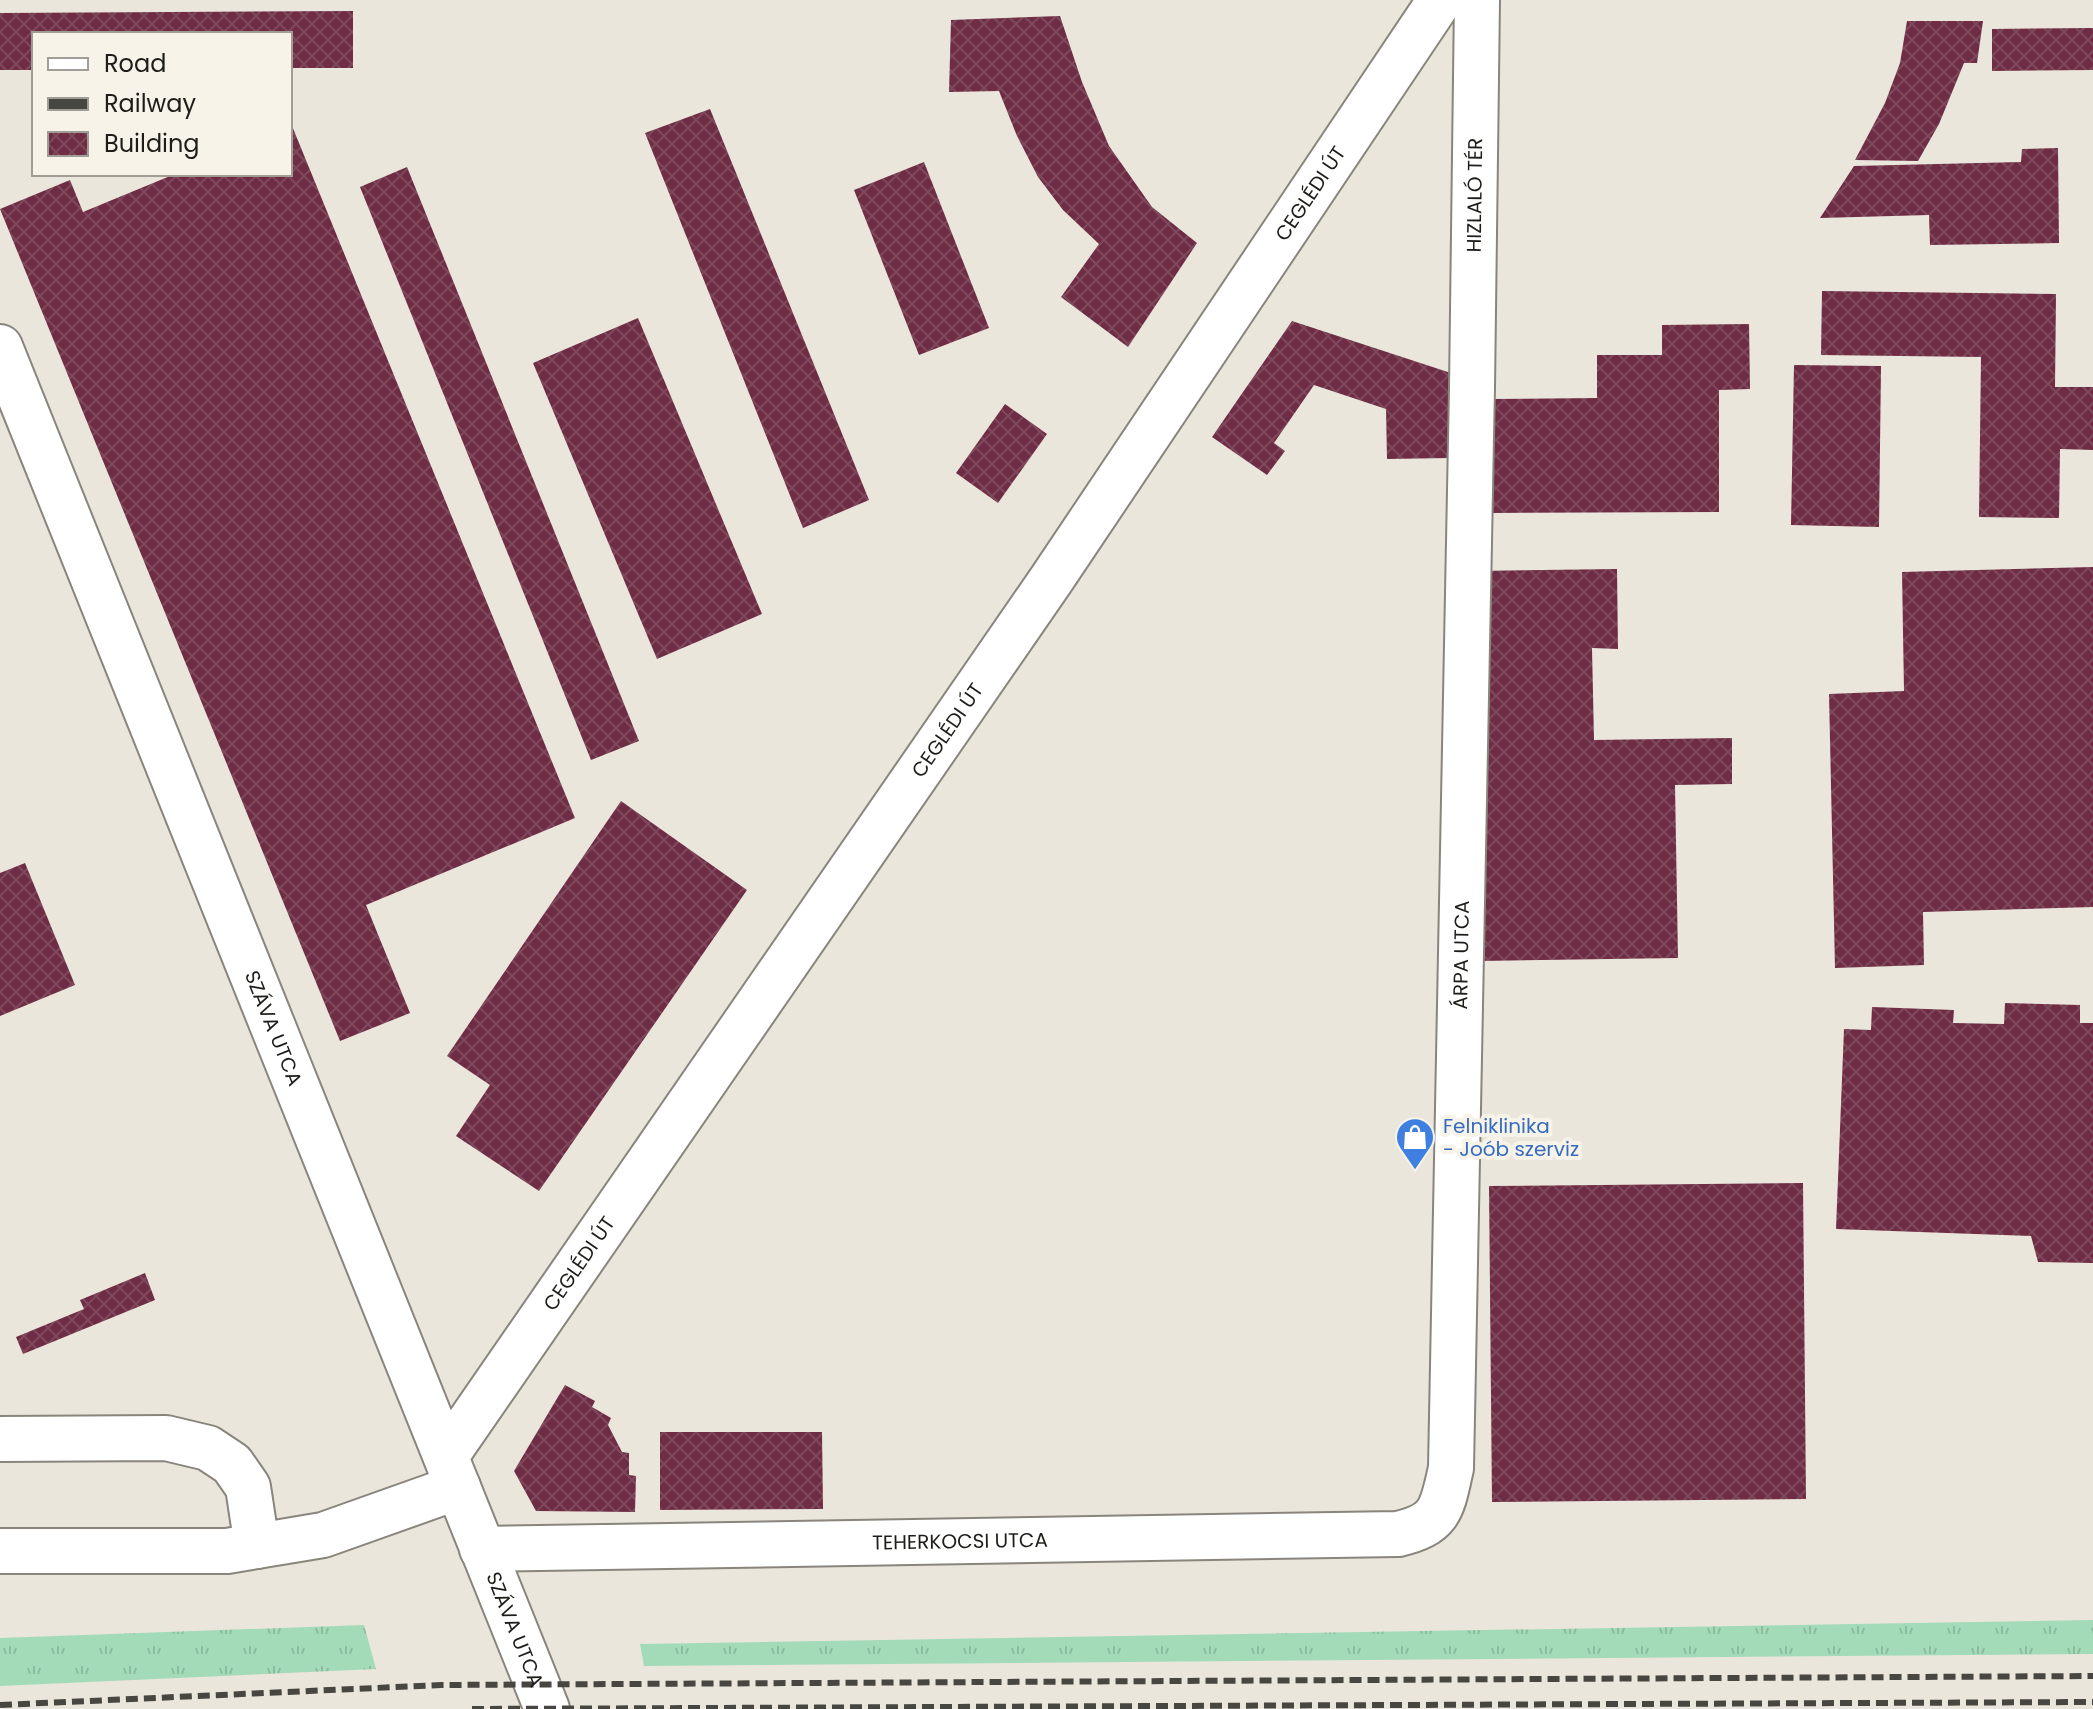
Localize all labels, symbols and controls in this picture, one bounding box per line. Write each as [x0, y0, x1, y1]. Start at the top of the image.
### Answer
legend [32, 32, 292, 176]
text: Road [104, 47, 166, 80]
text: Railway [104, 87, 197, 120]
text: Building [104, 127, 200, 160]
street label: HIZLALÓ TÉR [1460, 138, 1489, 253]
street label: CEGLÉDI ÚT [1268, 140, 1352, 247]
street label: CEGLÉDI ÚT [905, 677, 990, 783]
street label: ÁRPA UTCA [1446, 900, 1476, 1010]
street label: SZÁVA UTCA [238, 966, 309, 1090]
place label: Felniklinika - Joób szerviz [1443, 1112, 1579, 1163]
shop icon: Felniklinika - Joób szerviz [1394, 1116, 1436, 1171]
street label: CEGLÉDI ÚT [537, 1211, 622, 1316]
street label: TEHERKOCSI UTCA [872, 1526, 1048, 1557]
street label: SZÁVA UTCA [479, 1568, 551, 1691]

